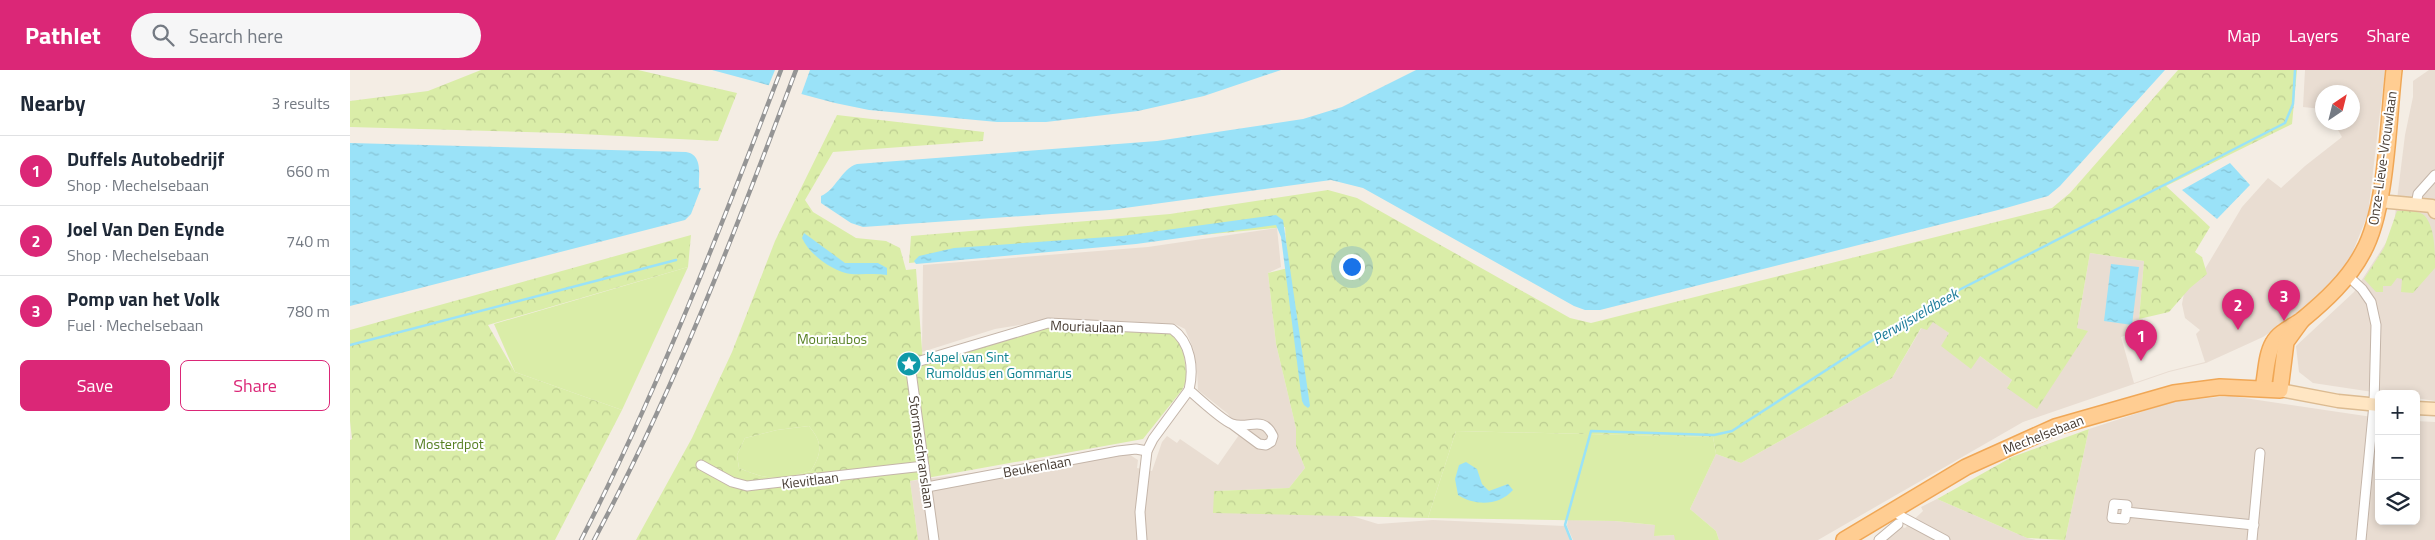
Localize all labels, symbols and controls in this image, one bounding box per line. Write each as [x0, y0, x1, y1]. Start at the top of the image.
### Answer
search box [131, 13, 481, 58]
text: Pathlet [25, 17, 101, 53]
icon: search [149, 21, 177, 49]
text: Search here [189, 21, 283, 50]
text: Map [2227, 22, 2261, 49]
text: Layers [2289, 22, 2338, 49]
text: Share [2366, 22, 2410, 49]
north arrow [2315, 85, 2360, 130]
text: Nearby [20, 87, 85, 119]
street label: Onze-Lieve-Vrouwlaan [2362, 90, 2402, 226]
text: 3 results [271, 91, 330, 115]
text: Duffels Autobedrijf [67, 144, 224, 173]
text: 1 [32, 159, 40, 183]
text: 660 m [286, 159, 330, 183]
text: Shop · Mechelsebaan [67, 173, 209, 197]
text: Joel Van Den Eynde [67, 214, 224, 243]
text: 2 [32, 229, 40, 253]
text: 740 m [286, 229, 330, 253]
text: Shop · Mechelsebaan [67, 243, 209, 267]
your location [1339, 254, 1365, 280]
pin: 3 [2268, 280, 2300, 321]
water label: Perwijsveldbeek [1868, 281, 1964, 350]
text: Pomp van het Volk [67, 284, 220, 313]
pin: 2 [2222, 289, 2254, 330]
text: 3 [32, 299, 40, 323]
text: 780 m [286, 299, 330, 323]
text: Fuel · Mechelsebaan [67, 313, 203, 337]
street label: Mouriaulaan [1050, 314, 1124, 338]
pin: 1 [2125, 320, 2157, 361]
park label: Mouriaubos [797, 328, 867, 349]
place label: Kapel van Sint Rumoldus en Gommarus [926, 346, 1072, 383]
place icon: Kapel van Sint Rumoldus en Gommarus [896, 351, 922, 377]
button: Save [20, 360, 170, 411]
button: Share [180, 360, 330, 411]
map controls [2375, 390, 2420, 525]
button: + [2375, 390, 2420, 435]
street label: Stormsschranslaan [904, 394, 940, 510]
street label: Mechelsebaan [1999, 409, 2087, 459]
park label: Mosterdpot [414, 433, 484, 454]
button: − [2375, 435, 2420, 480]
street label: Beukenlaan [1001, 450, 1073, 482]
street label: Kievitlaan [780, 466, 840, 494]
button: layers [2375, 480, 2420, 525]

